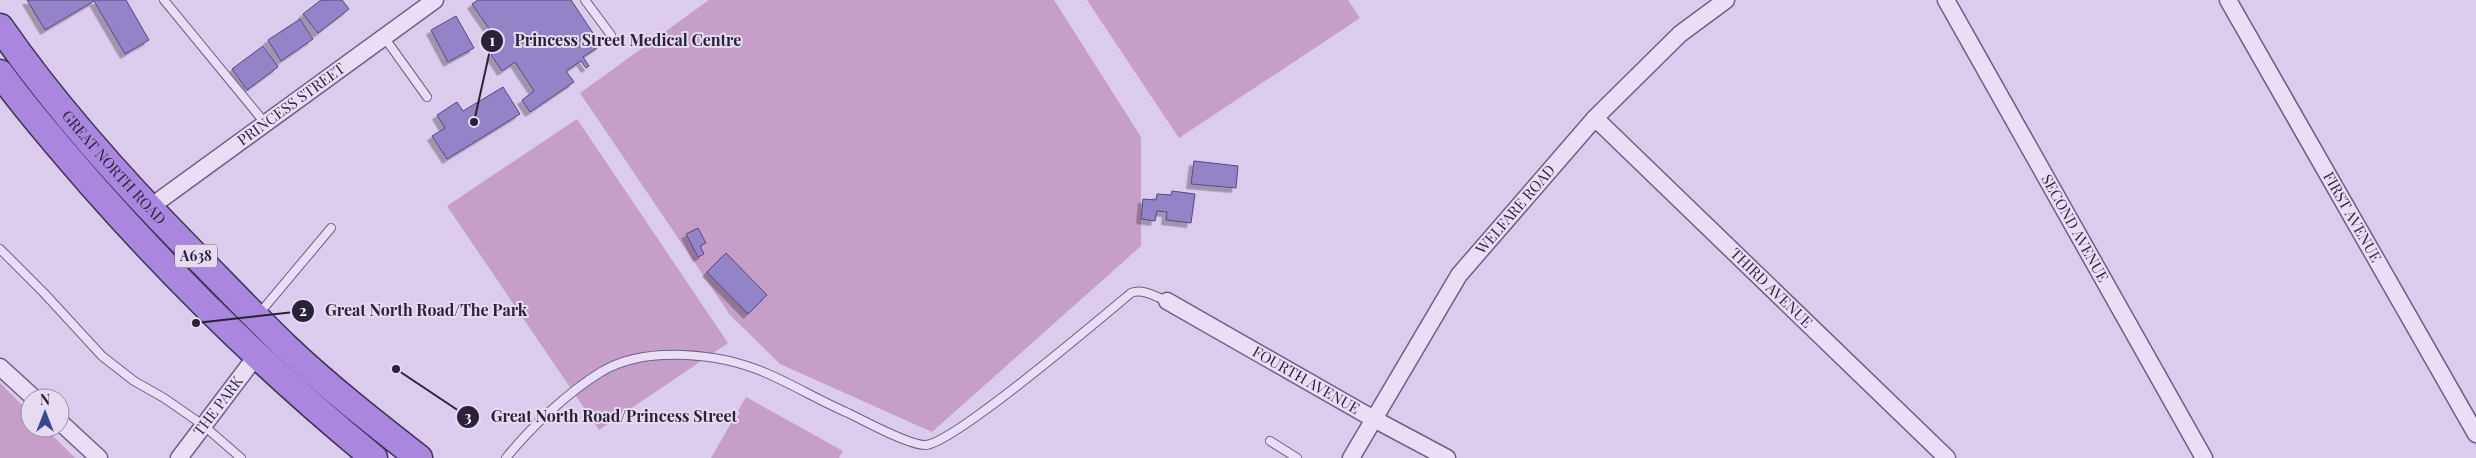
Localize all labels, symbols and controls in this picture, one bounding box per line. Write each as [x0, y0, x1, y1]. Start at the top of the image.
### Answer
callout: Princess Street Medical Centre [480, 25, 751, 56]
text: Princess Street Medical Centre [515, 29, 741, 50]
text: 1 [489, 30, 495, 50]
street label: PRINCESS STREET [233, 58, 349, 149]
street label: GREAT NORTH ROAD [58, 106, 171, 228]
street label: WELFARE ROAD [1470, 160, 1559, 259]
street label: FIRST AVENUE [2319, 168, 2387, 265]
street label: SECOND AVENUE [2037, 170, 2114, 285]
street label: THIRD AVENUE [1727, 243, 1817, 332]
road number: A638 [175, 245, 217, 268]
callout: Great North Road/The Park [290, 295, 537, 326]
text: Great North Road/The Park [325, 299, 528, 320]
text: 2 [299, 300, 307, 320]
street label: FOURTH AVENUE [1249, 341, 1364, 418]
street label: THE PARK [188, 371, 247, 440]
north arrow [20, 388, 70, 438]
text: N [40, 390, 50, 409]
callout: Great North Road/Princess Street [455, 401, 747, 432]
text: Great North Road/Princess Street [491, 405, 738, 426]
text: 3 [464, 406, 472, 426]

